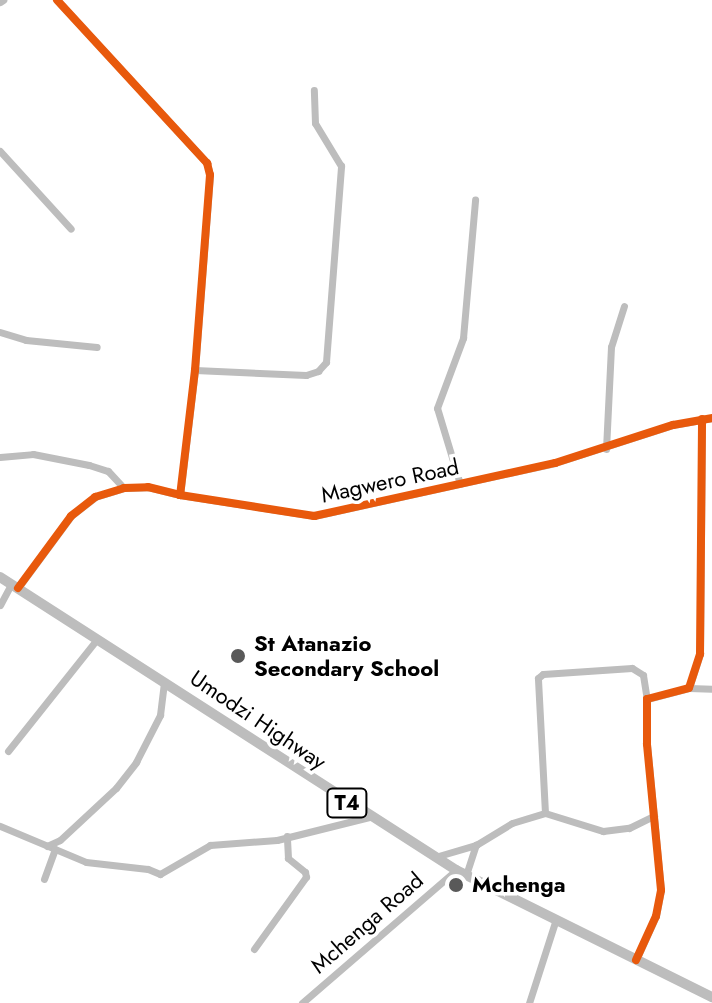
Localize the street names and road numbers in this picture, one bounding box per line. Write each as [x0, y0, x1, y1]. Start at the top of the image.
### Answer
street label: Magwero Road [319, 454, 461, 508]
street label: Umodzi Highway [185, 665, 331, 775]
road number: T4 [325, 787, 369, 819]
street label: Mchenga Road [306, 867, 428, 979]

